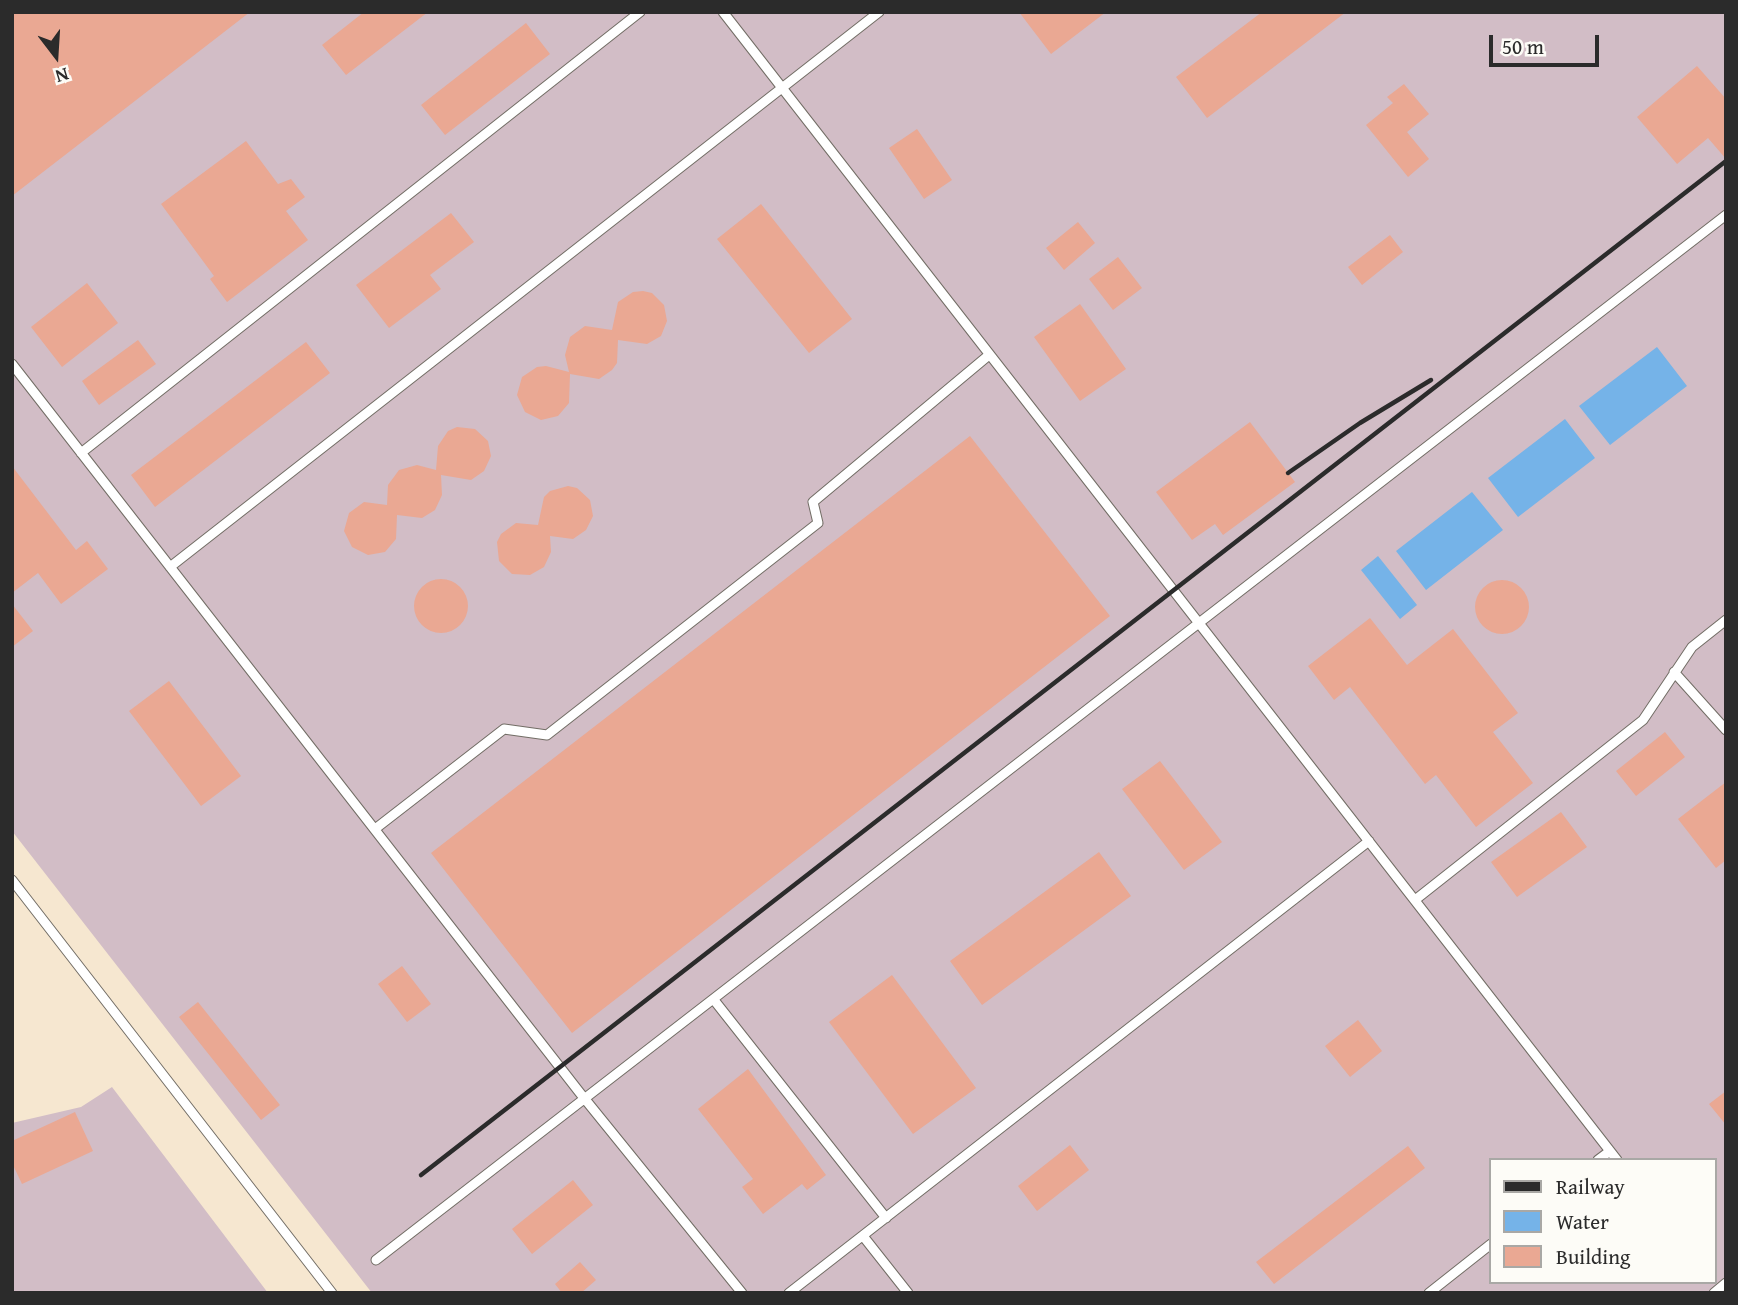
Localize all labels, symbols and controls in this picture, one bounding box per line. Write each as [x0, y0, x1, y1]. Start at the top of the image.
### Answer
north arrow [21, 21, 91, 91]
scale bar [1493, 21, 1603, 65]
text: 50 m [1502, 31, 1544, 62]
text: N [52, 61, 72, 91]
legend [1490, 1158, 1717, 1284]
text: Railway [1556, 1171, 1625, 1202]
text: Water [1556, 1206, 1609, 1237]
text: Building [1556, 1241, 1630, 1272]

